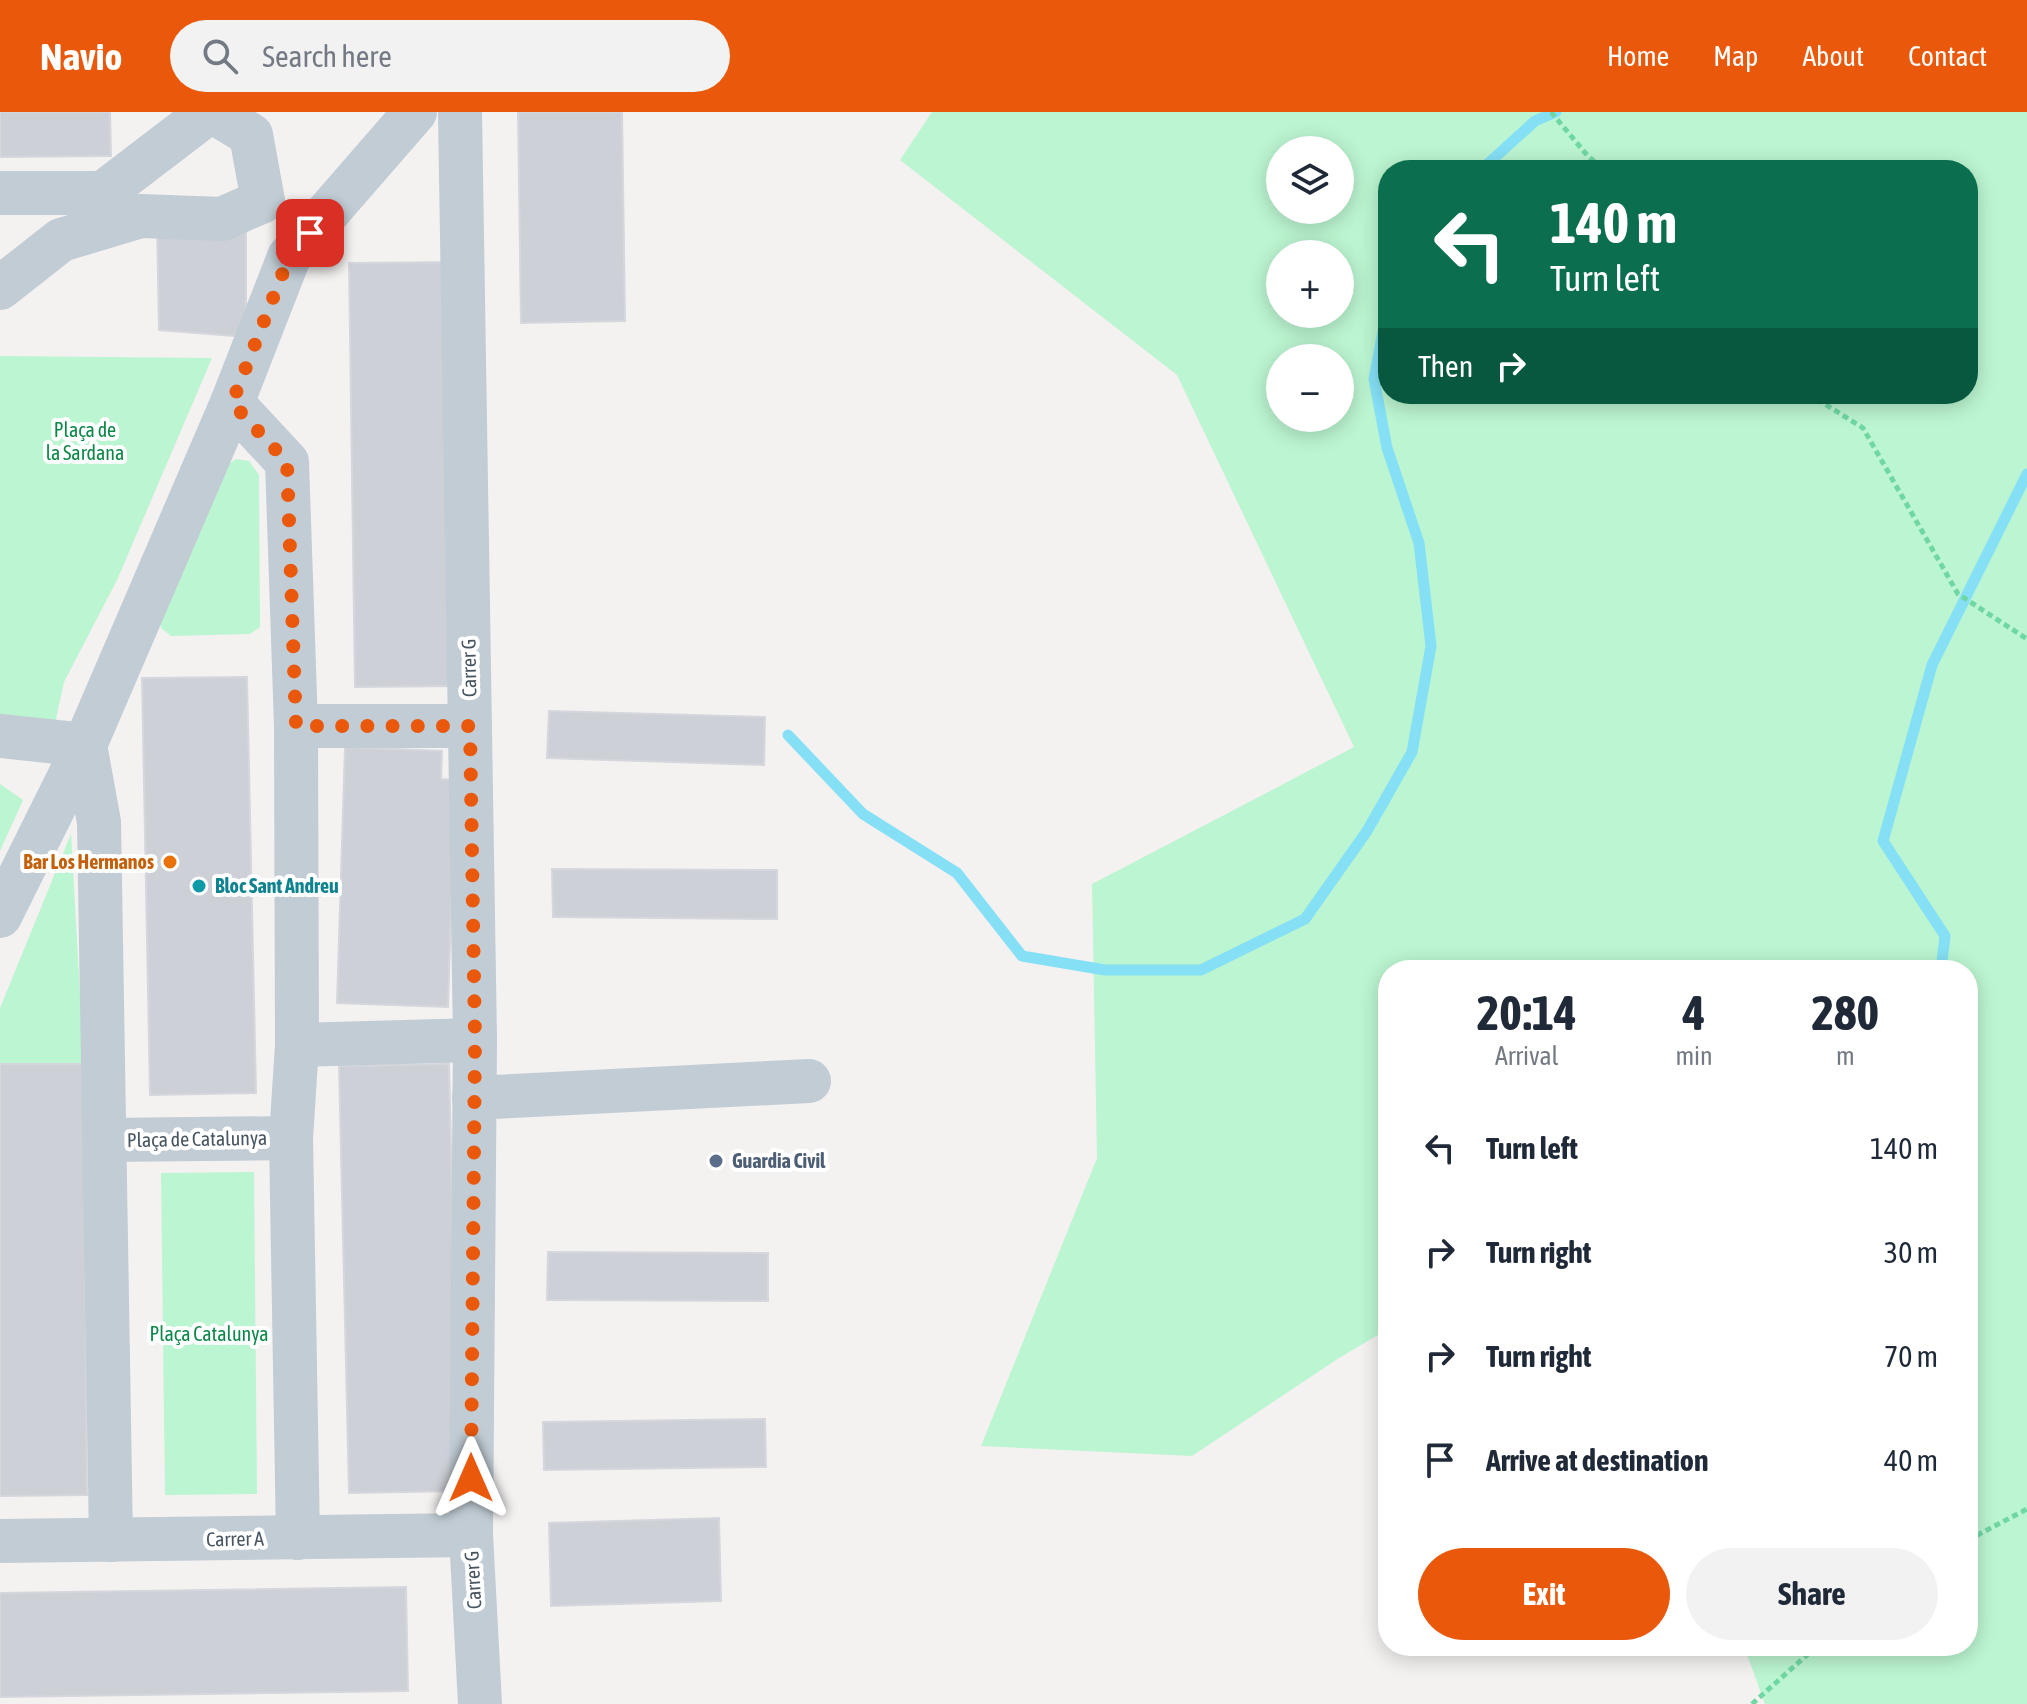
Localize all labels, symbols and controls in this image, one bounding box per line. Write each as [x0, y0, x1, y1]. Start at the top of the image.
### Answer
search box [170, 20, 730, 92]
icon: search [198, 34, 242, 78]
text: Navio [40, 35, 122, 78]
text: Search here [262, 39, 392, 73]
text: Home [1607, 40, 1669, 72]
text: Map [1713, 40, 1758, 72]
text: About [1802, 40, 1864, 72]
text: Contact [1908, 40, 1987, 72]
map controls [1266, 136, 1354, 432]
button: layers [1266, 136, 1354, 224]
text: 140 m [1550, 191, 1677, 255]
icon: left [1418, 192, 1522, 296]
pin [276, 199, 344, 267]
icon: arrive [288, 211, 332, 255]
button: + [1266, 240, 1354, 328]
text: Turn left [1550, 257, 1660, 299]
button: − [1266, 344, 1354, 432]
icon: right [1489, 344, 1533, 388]
text: Then [1418, 349, 1473, 383]
park label: Plaça de la Sardana [46, 418, 124, 464]
street label: Carrer G [456, 639, 481, 697]
place label: Bar Los Hermanos [23, 850, 154, 873]
marker: Bar Los Hermanos [161, 853, 179, 871]
place label: Bloc Sant Andreu [215, 874, 339, 897]
marker: Bloc Sant Andreu [190, 877, 208, 895]
text: 20:14 [1477, 985, 1577, 1040]
text: 4 [1683, 985, 1705, 1040]
text: 280 [1812, 985, 1879, 1040]
text: Arrival [1495, 1041, 1558, 1071]
text: min [1675, 1041, 1713, 1071]
text: m [1836, 1041, 1855, 1071]
street label: Plaça de Catalunya [127, 1126, 267, 1151]
icon: left [1418, 1126, 1462, 1170]
text: Turn left [1486, 1131, 1578, 1165]
text: 140 m [1870, 1131, 1938, 1165]
place label: Guardia Civil [732, 1149, 826, 1172]
marker: Guardia Civil [707, 1152, 725, 1170]
icon: right [1418, 1230, 1462, 1274]
text: Turn right [1486, 1235, 1592, 1269]
text: 30 m [1884, 1235, 1938, 1269]
park label: Plaça Catalunya [149, 1322, 269, 1345]
icon: right [1418, 1334, 1462, 1378]
text: Turn right [1486, 1339, 1592, 1373]
text: 70 m [1884, 1339, 1938, 1373]
position arrow [429, 1436, 513, 1520]
icon: arrive [1418, 1438, 1462, 1482]
text: Arrive at destination [1486, 1443, 1708, 1477]
text: 40 m [1884, 1443, 1938, 1477]
street label: Carrer A [206, 1526, 264, 1551]
button: Exit [1418, 1548, 1670, 1640]
button: Share [1686, 1548, 1938, 1640]
street label: Carrer G [459, 1550, 486, 1610]

